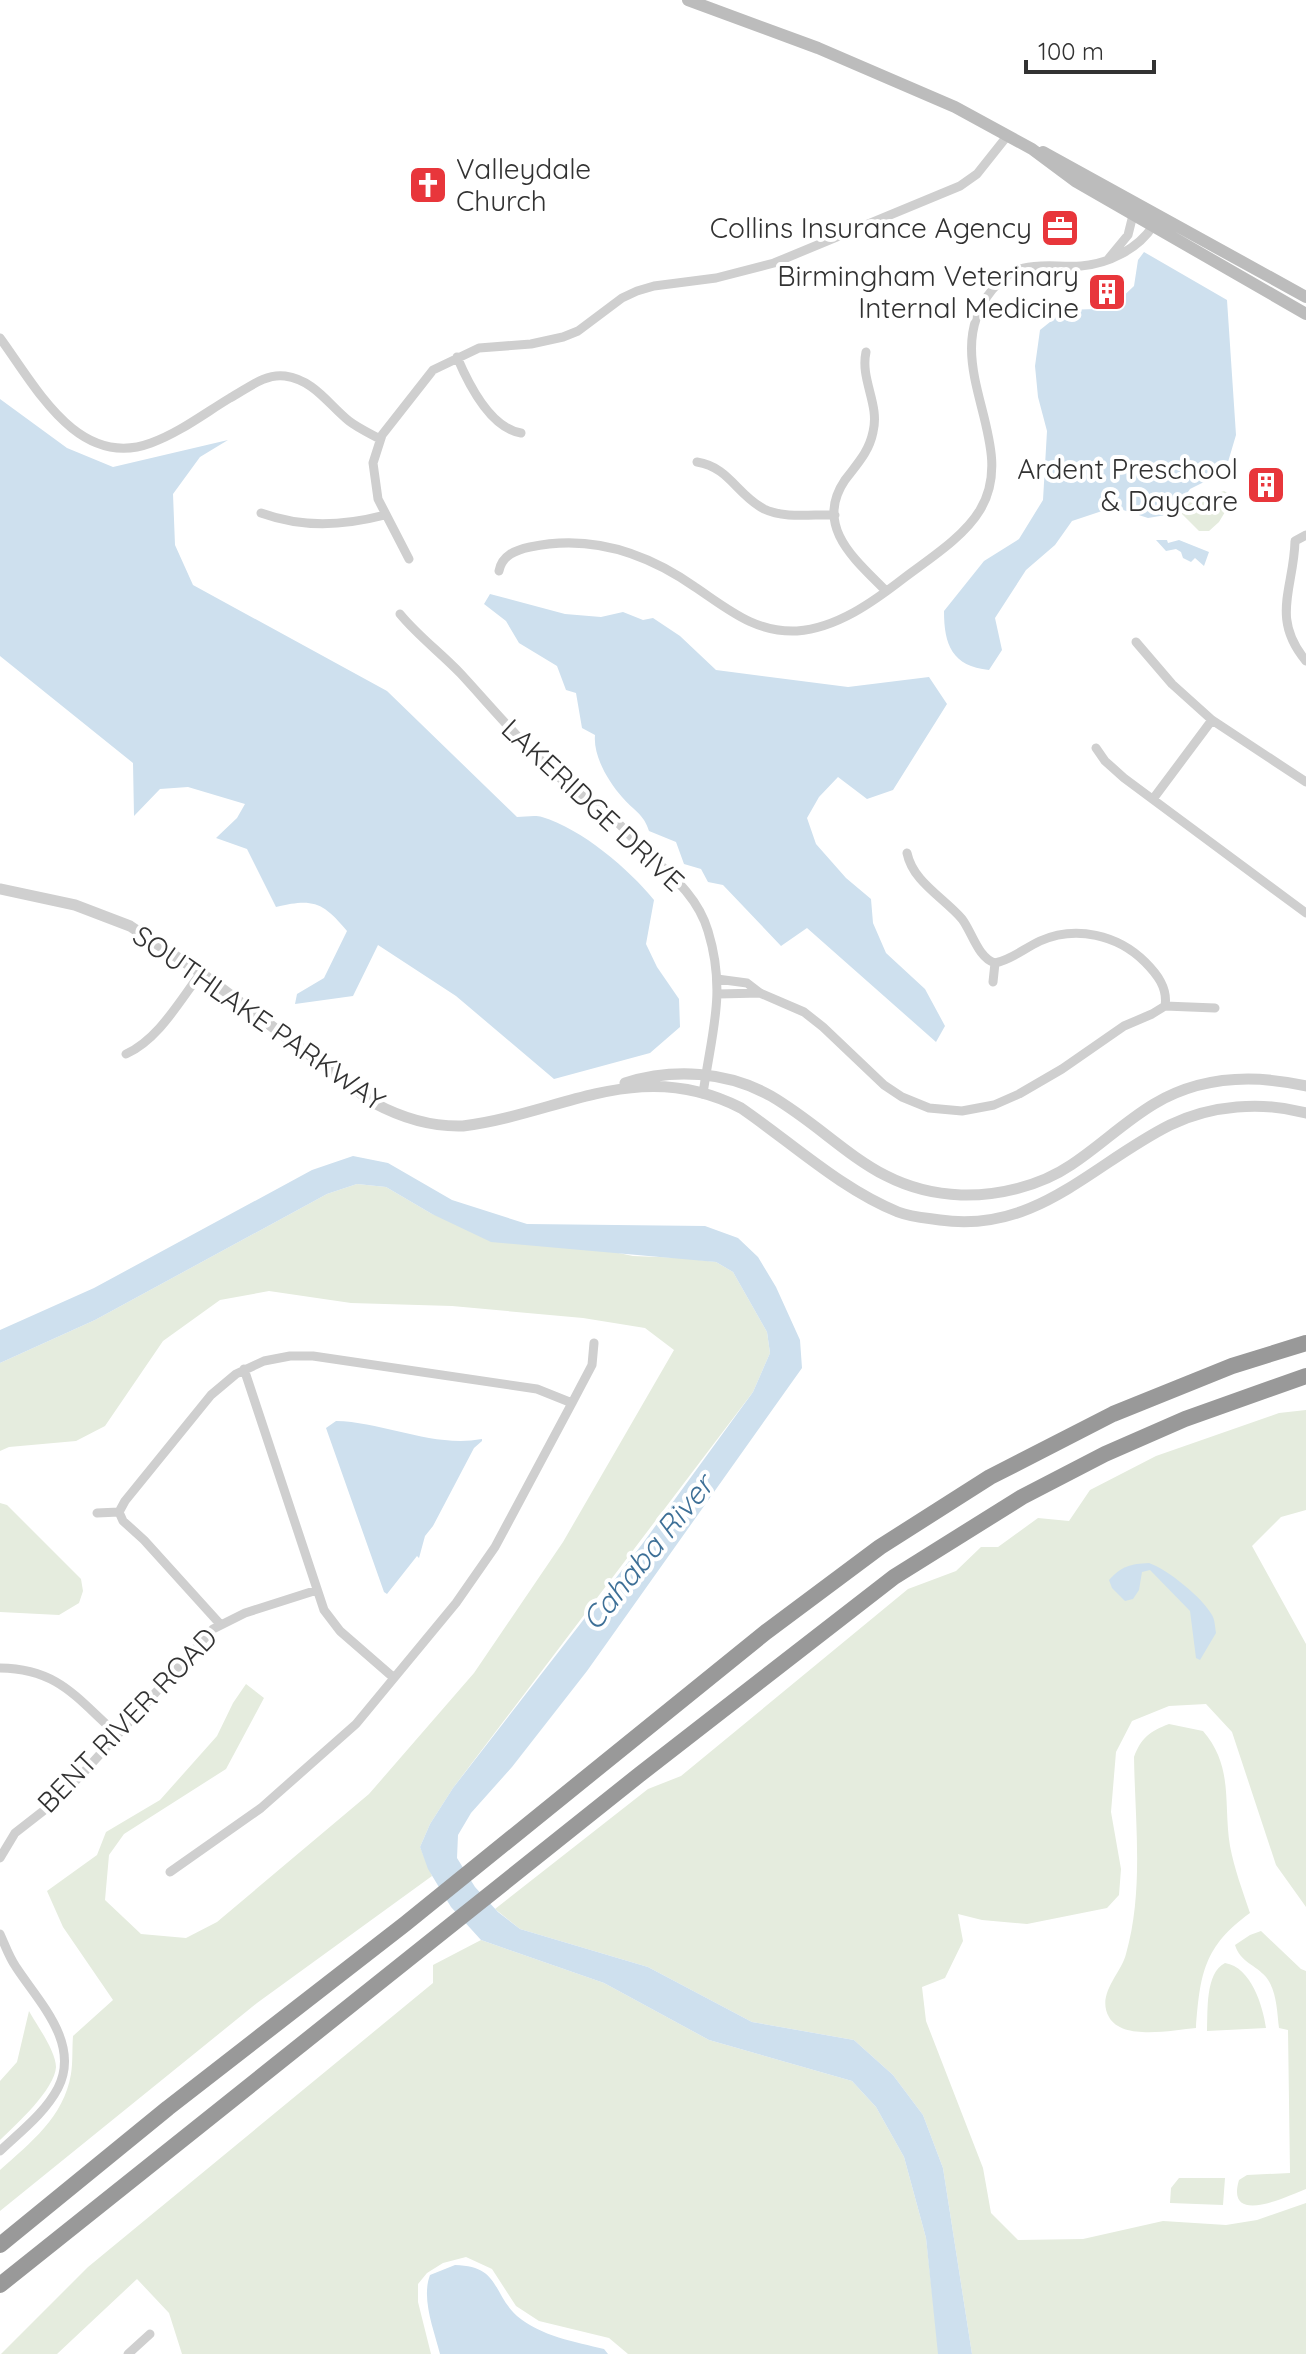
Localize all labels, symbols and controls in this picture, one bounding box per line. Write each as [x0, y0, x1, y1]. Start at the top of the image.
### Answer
scale bar [1026, 24, 1154, 74]
text: 100 m [1038, 36, 1104, 66]
place label: Valleydale Church [456, 151, 591, 218]
church icon: Valleydale Church [407, 164, 449, 206]
office icon: Collins Insurance Agency [1039, 207, 1081, 249]
place label: Collins Insurance Agency [710, 210, 1032, 245]
place label: Birmingham Veterinary Internal Medicine [777, 258, 1079, 325]
building icon: Birmingham Veterinary Internal Medicine [1086, 271, 1128, 313]
place label: Ardent Preschool & Daycare [1017, 451, 1238, 518]
building icon: Ardent Preschool & Daycare [1245, 464, 1287, 506]
street label: LAKERIDGE DRIVE [495, 711, 692, 898]
street label: SOUTHLAKE PARKWAY [126, 917, 392, 1118]
water label: Cahaba River [573, 1465, 723, 1637]
street label: BENT RIVER ROAD [29, 1620, 224, 1820]

